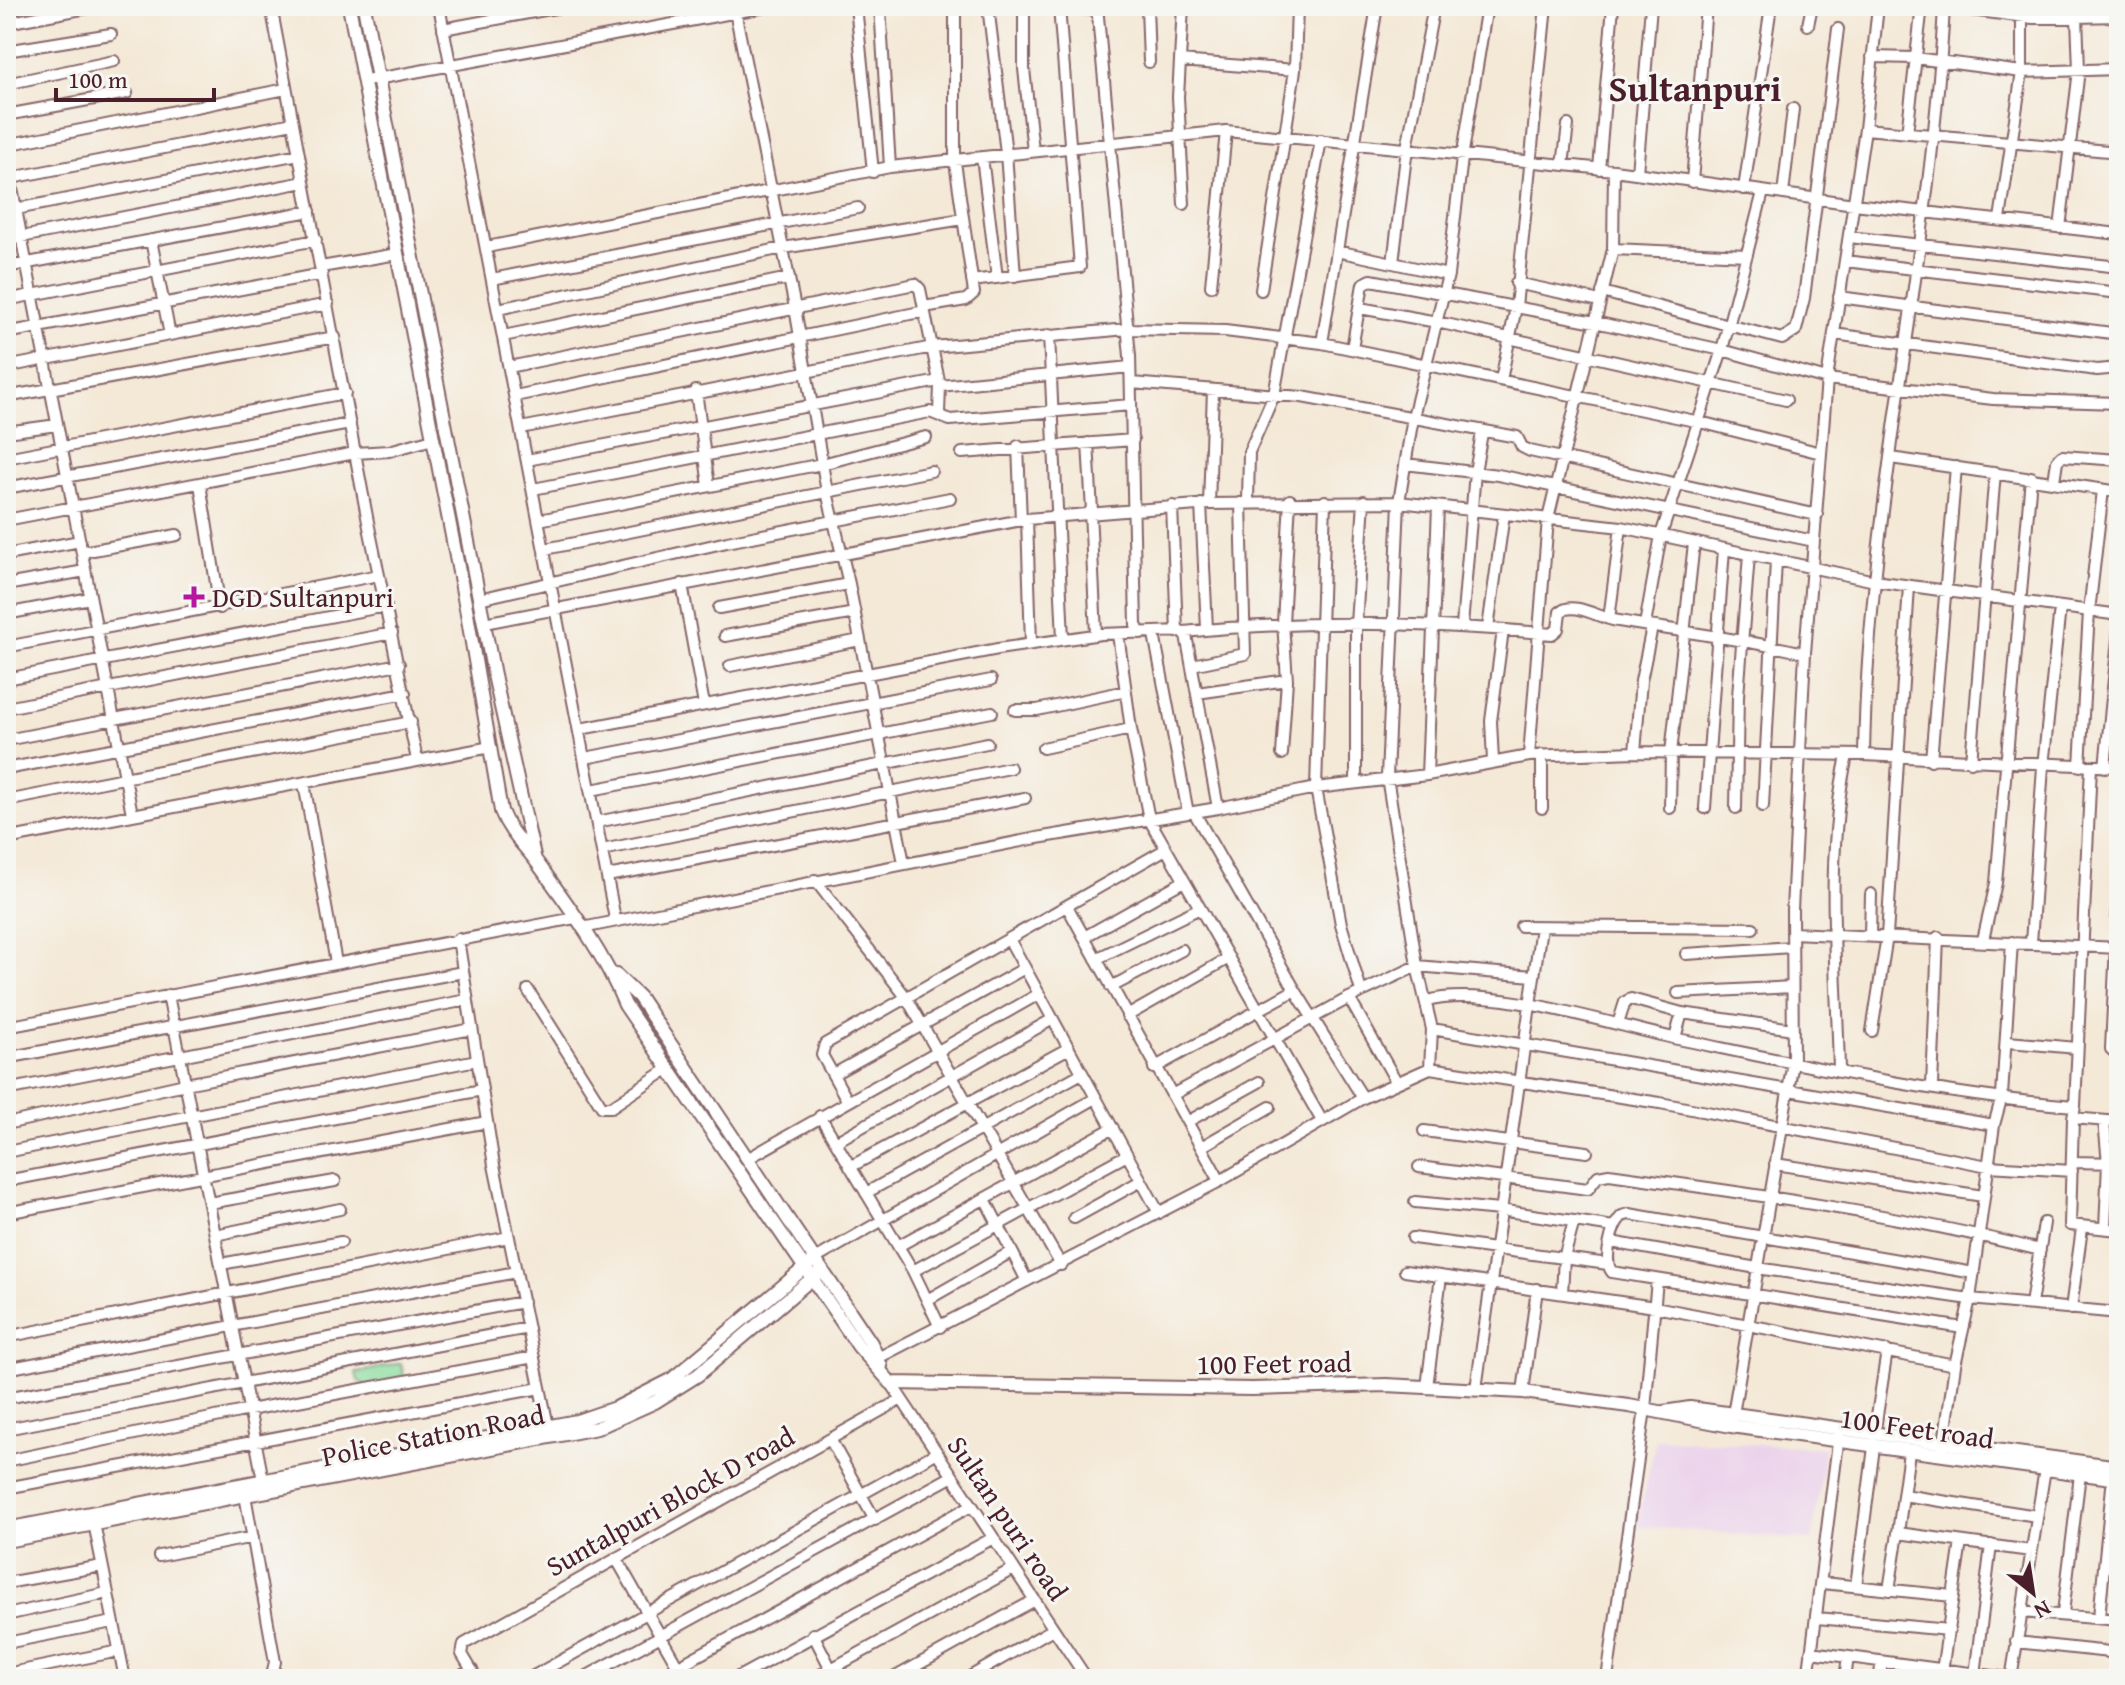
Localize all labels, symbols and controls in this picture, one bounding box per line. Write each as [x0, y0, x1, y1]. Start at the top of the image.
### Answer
scale bar [56, 52, 214, 102]
district label: Sultanpuri [1609, 61, 1781, 114]
text: 100 m [68, 62, 128, 97]
place label: DGD Sultanpuri [212, 576, 394, 617]
marker: DGD Sultanpuri [183, 586, 205, 608]
street label: 100 Feet road [1196, 1341, 1352, 1384]
street label: Police Station Road [318, 1393, 548, 1476]
street label: 100 Feet road [1837, 1396, 1997, 1459]
street label: Suntalpuri Block D road [538, 1415, 802, 1586]
street label: Sultan puri road [938, 1427, 1079, 1608]
north arrow [1993, 1553, 2073, 1633]
text: N [2028, 1593, 2057, 1628]

